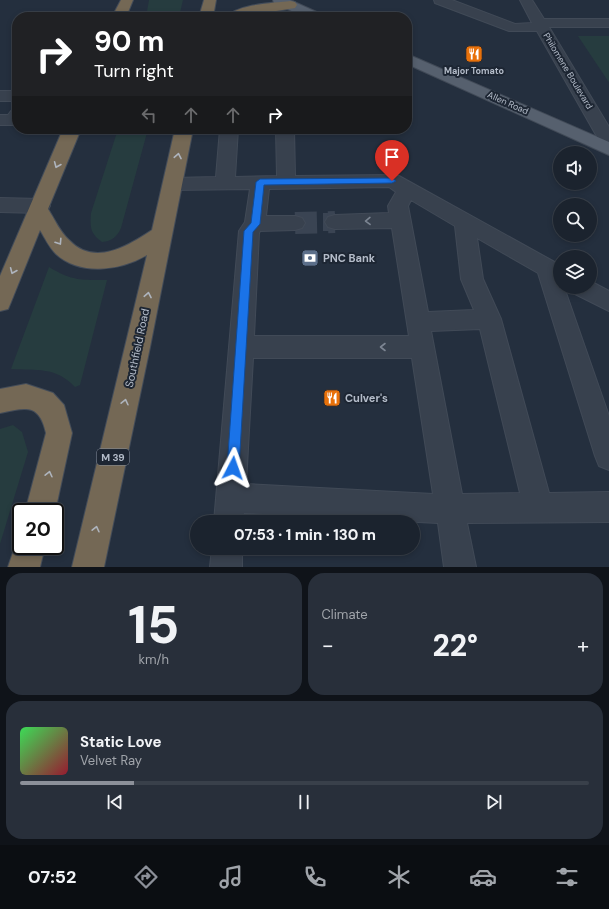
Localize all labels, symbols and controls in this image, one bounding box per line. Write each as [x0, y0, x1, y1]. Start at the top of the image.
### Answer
text: 90 m [94, 23, 164, 60]
icon: right [28, 28, 80, 80]
street label: Philomene Boulevard [541, 31, 596, 112]
restaurant icon: Major Tomato [464, 44, 484, 64]
text: Turn right [94, 59, 174, 83]
place label: Major Tomato [444, 65, 505, 77]
street label: Allen Road [486, 89, 531, 117]
icon: left [138, 104, 160, 126]
icon: ahead [180, 104, 202, 126]
icon: ahead [222, 104, 244, 126]
icon: right [264, 104, 286, 126]
pin [375, 140, 409, 181]
icon: arrive [381, 146, 403, 168]
map controls [553, 146, 597, 294]
button: sound [553, 146, 597, 190]
one-way arrow [173, 153, 182, 160]
one-way arrow [54, 160, 62, 168]
button: search [553, 198, 597, 242]
one-way arrow [365, 217, 371, 225]
one-way arrow [55, 238, 62, 245]
bank icon: PNC Bank [300, 248, 320, 268]
button: layers [553, 250, 597, 294]
place label: PNC Bank [323, 251, 376, 265]
one-way arrow [9, 268, 17, 275]
one-way arrow [144, 292, 152, 298]
street label: Southfield Road [122, 307, 152, 389]
one-way arrow [380, 343, 386, 351]
restaurant icon: Culver's [322, 388, 342, 408]
place label: Culver's [345, 391, 388, 405]
one-way arrow [121, 399, 129, 405]
position arrow [212, 447, 254, 489]
road number: M 39 [97, 449, 129, 465]
one-way arrow [44, 471, 53, 478]
speed limit sign: 20 [12, 503, 64, 555]
text: 07:53 · 1 min · 130 m [234, 525, 376, 545]
one-way arrow [92, 526, 100, 532]
text: 15 [128, 591, 179, 659]
text: Climate [322, 606, 368, 623]
text: 22° [432, 626, 478, 665]
text: − [322, 631, 334, 660]
text: + [577, 631, 589, 660]
text: km/h [138, 651, 169, 668]
text: Static Love [80, 732, 161, 752]
text: Velvet Ray [80, 752, 142, 769]
icon: previous [104, 791, 126, 813]
icon: pause [293, 791, 315, 813]
icon: next [483, 791, 505, 813]
icon: directions [132, 863, 160, 891]
icon: music [217, 863, 245, 891]
icon: phone [301, 863, 329, 891]
icon: climate [385, 863, 413, 891]
icon: car [469, 863, 497, 891]
icon: filters [553, 863, 581, 891]
text: 07:52 [28, 865, 76, 889]

